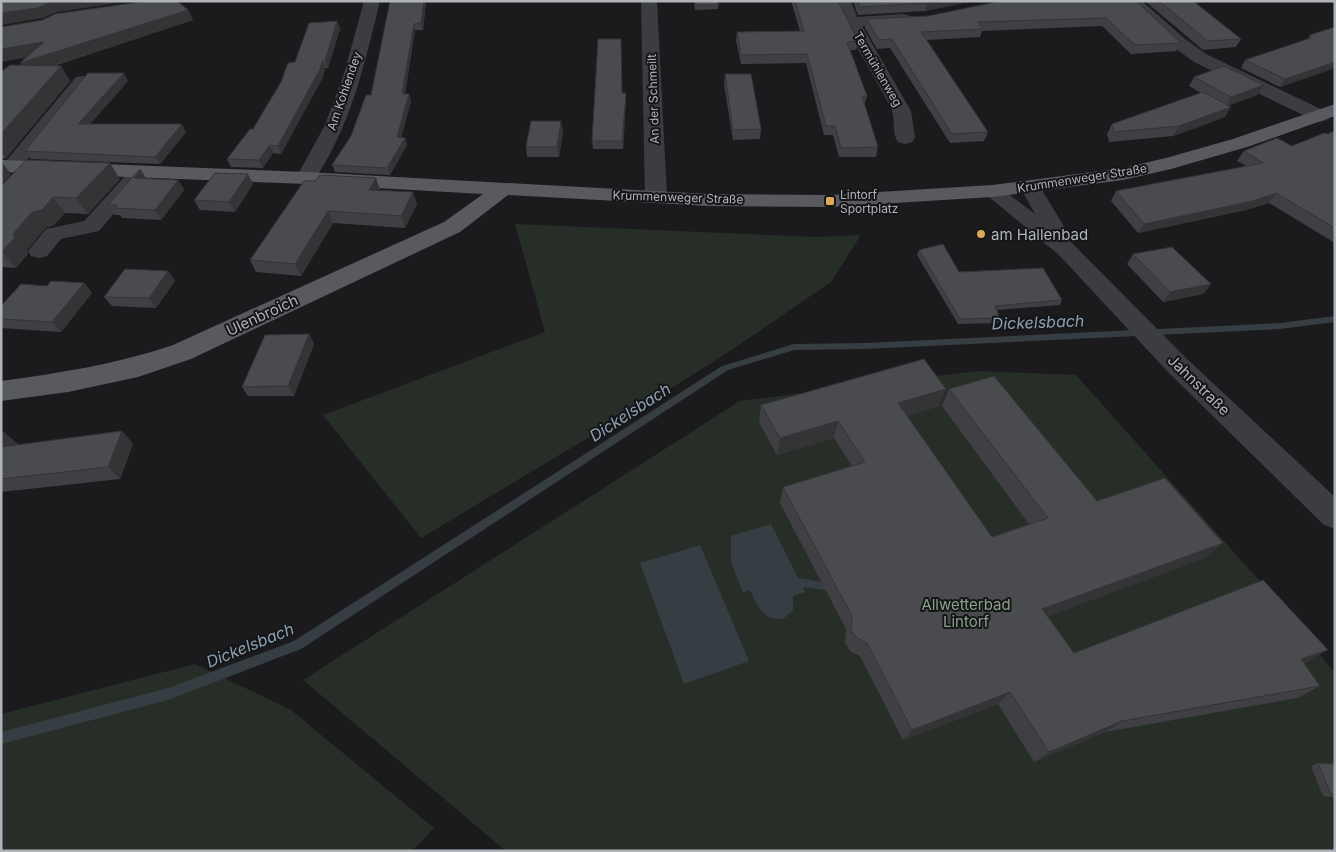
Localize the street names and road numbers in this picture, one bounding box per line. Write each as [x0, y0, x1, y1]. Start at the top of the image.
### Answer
street label: Termühlenweg [850, 29, 906, 109]
street label: Am Kohlendey [324, 50, 365, 132]
street label: An der Schmeilt [644, 54, 662, 144]
street label: Krummenweger Straße [1016, 160, 1148, 196]
street label: Krummenweger Straße [612, 187, 744, 207]
street label: Ulenbroich [223, 290, 301, 340]
street label: Jahnstraße [1164, 351, 1234, 419]

